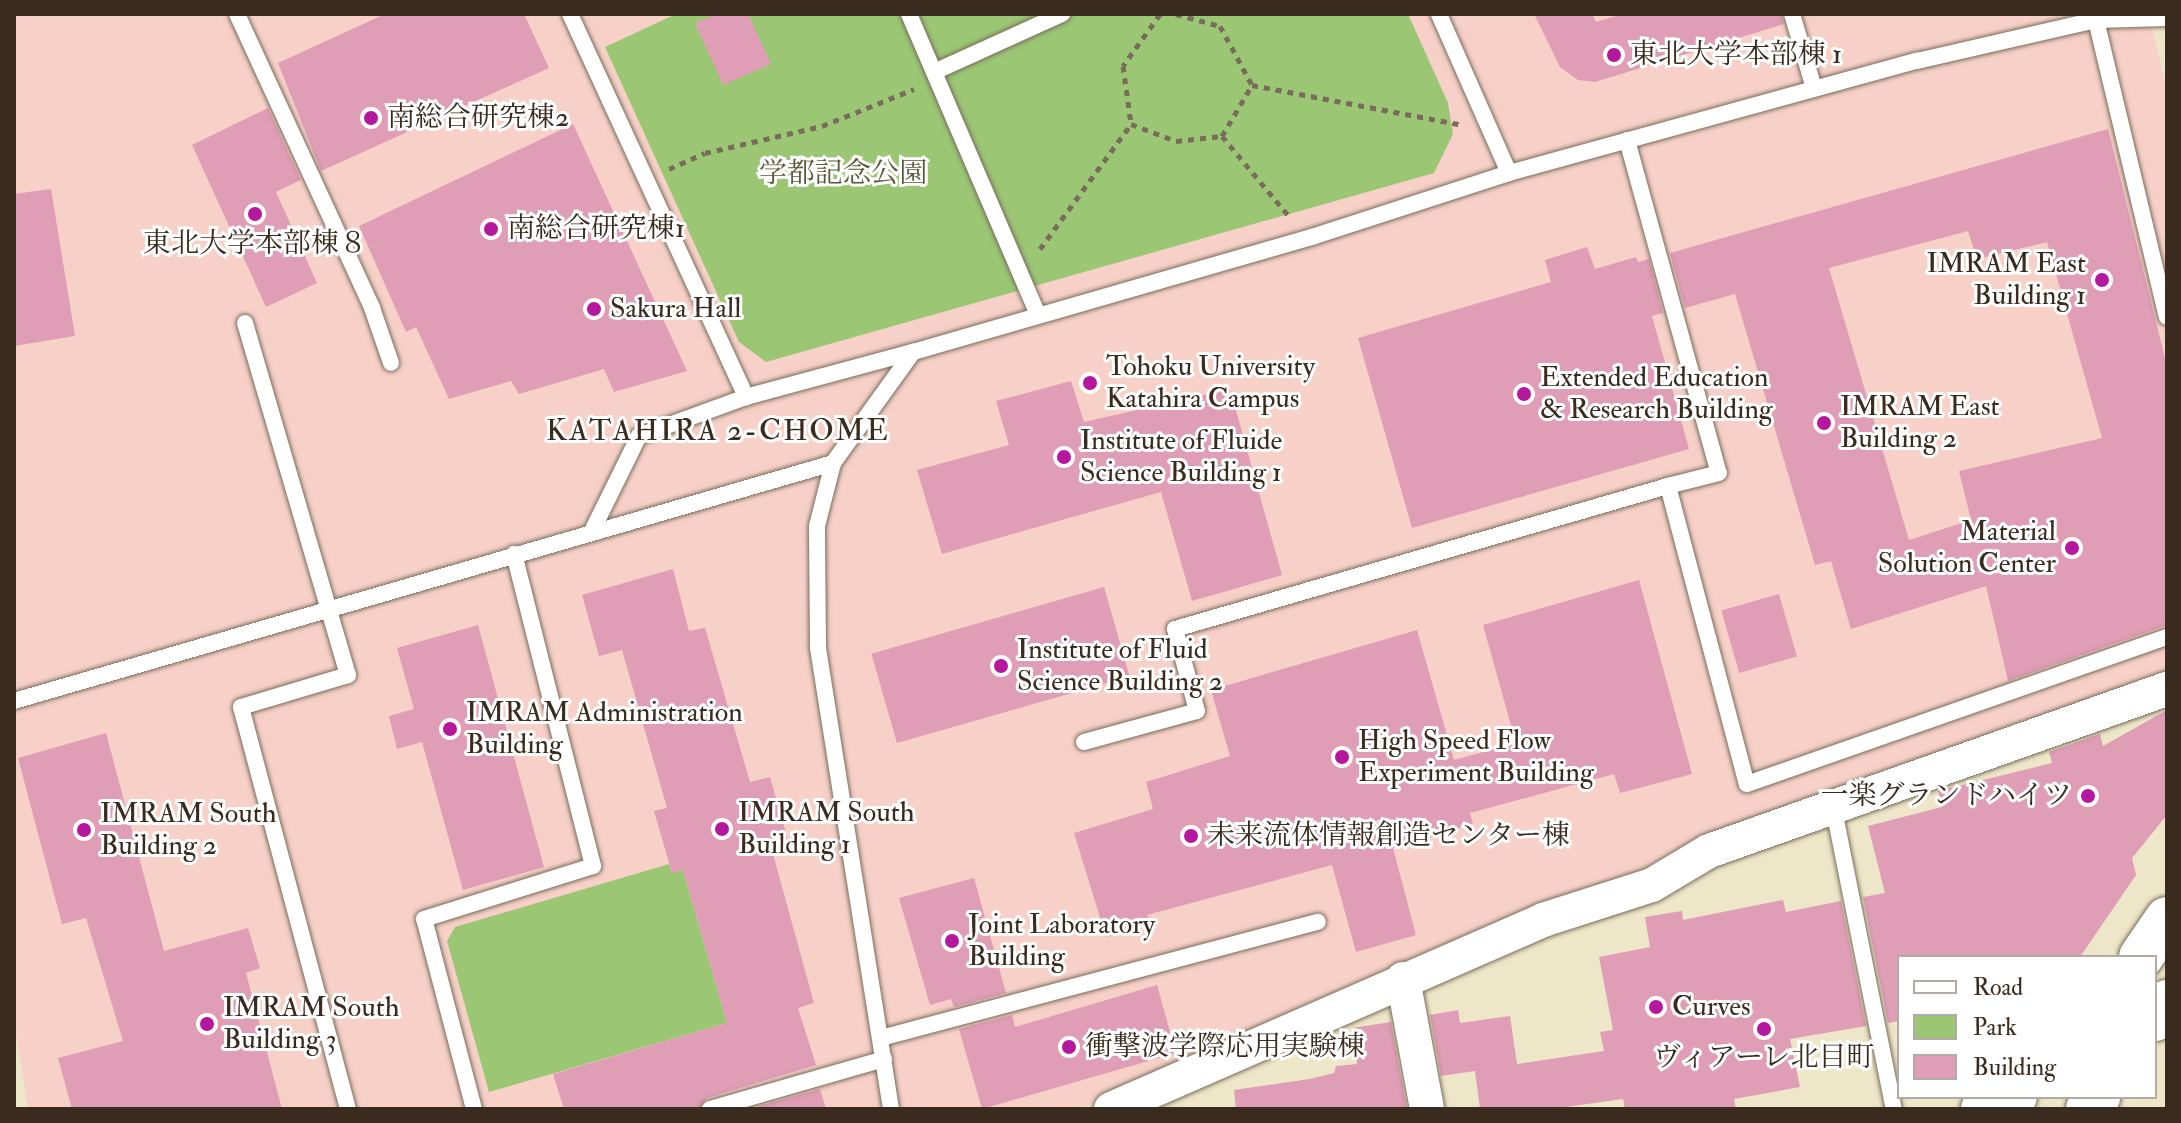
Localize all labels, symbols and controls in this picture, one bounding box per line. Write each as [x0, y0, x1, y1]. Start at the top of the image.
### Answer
place label: 東北大学本部棟 1 [1630, 38, 1842, 72]
marker: 東北大学本部棟 1 [1605, 46, 1623, 64]
place label: 南総合研究棟2 [387, 101, 569, 135]
marker: 南総合研究棟2 [362, 109, 380, 127]
park label: 学都記念公園 [759, 157, 927, 191]
marker: 東北大学本部棟８ [246, 205, 264, 223]
place label: 南総合研究棟1 [507, 212, 685, 246]
marker: 南総合研究棟1 [482, 220, 500, 238]
place label: 東北大学本部棟８ [143, 227, 367, 261]
place label: IMRAM East Building 1 [1926, 247, 2086, 313]
marker: IMRAM East Building 1 [2093, 271, 2111, 289]
place label: Sakura Hall [610, 292, 741, 326]
marker: Sakura Hall [585, 300, 603, 318]
place label: Tohoku University Katahira Campus [1106, 350, 1315, 416]
place label: Extended Education & Research Building [1540, 361, 1773, 427]
marker: Tohoku University Katahira Campus [1081, 374, 1099, 392]
marker: Extended Education & Research Building [1515, 385, 1533, 403]
place label: IMRAM East Building 2 [1840, 390, 2000, 456]
district label: KATAHIRA 2-CHOME [546, 413, 890, 449]
marker: IMRAM East Building 2 [1815, 414, 1833, 432]
place label: Institute of Fluide Science Building 1 [1080, 424, 1282, 490]
marker: Institute of Fluide Science Building 1 [1055, 448, 1073, 466]
place label: Material Solution Center [1878, 515, 2056, 581]
marker: Material Solution Center [2063, 539, 2081, 557]
place label: Institute of Fluid Science Building 2 [1017, 633, 1223, 699]
marker: Institute of Fluid Science Building 2 [992, 657, 1010, 675]
place label: IMRAM Administration Building [466, 696, 743, 762]
marker: IMRAM Administration Building [441, 720, 459, 738]
place label: High Speed Flow Experiment Building [1358, 724, 1594, 790]
marker: High Speed Flow Experiment Building [1333, 748, 1351, 766]
place label: 一楽グランドハイツ [1820, 779, 2072, 813]
marker: 一楽グランドハイツ [2079, 787, 2097, 805]
place label: IMRAM South Building 1 [738, 796, 914, 862]
place label: IMRAM South Building 2 [100, 797, 276, 863]
place label: 未来流体情報創造センター棟 [1207, 819, 1571, 853]
marker: IMRAM South Building 1 [713, 820, 731, 838]
marker: IMRAM South Building 2 [75, 821, 93, 839]
marker: 未来流体情報創造センター棟 [1182, 827, 1200, 845]
place label: Joint Laboratory Building [968, 908, 1155, 974]
marker: Joint Laboratory Building [943, 932, 961, 950]
legend [1897, 955, 2157, 1099]
text: Road [1973, 972, 2023, 1003]
place label: Curves [1672, 990, 1751, 1024]
place label: IMRAM South Building 3 [223, 991, 399, 1057]
marker: Curves [1647, 998, 1665, 1016]
text: Park [1973, 1012, 2017, 1043]
marker: IMRAM South Building 3 [198, 1015, 216, 1033]
marker: ヴィアーレ北目町 [1755, 1020, 1773, 1038]
place label: 衝撃波学際応用実験棟 [1085, 1030, 1365, 1064]
marker: 衝撃波学際応用実験棟 [1060, 1038, 1078, 1056]
place label: ヴィアーレ北目町 [1652, 1041, 1876, 1075]
text: Building [1973, 1052, 2056, 1083]

